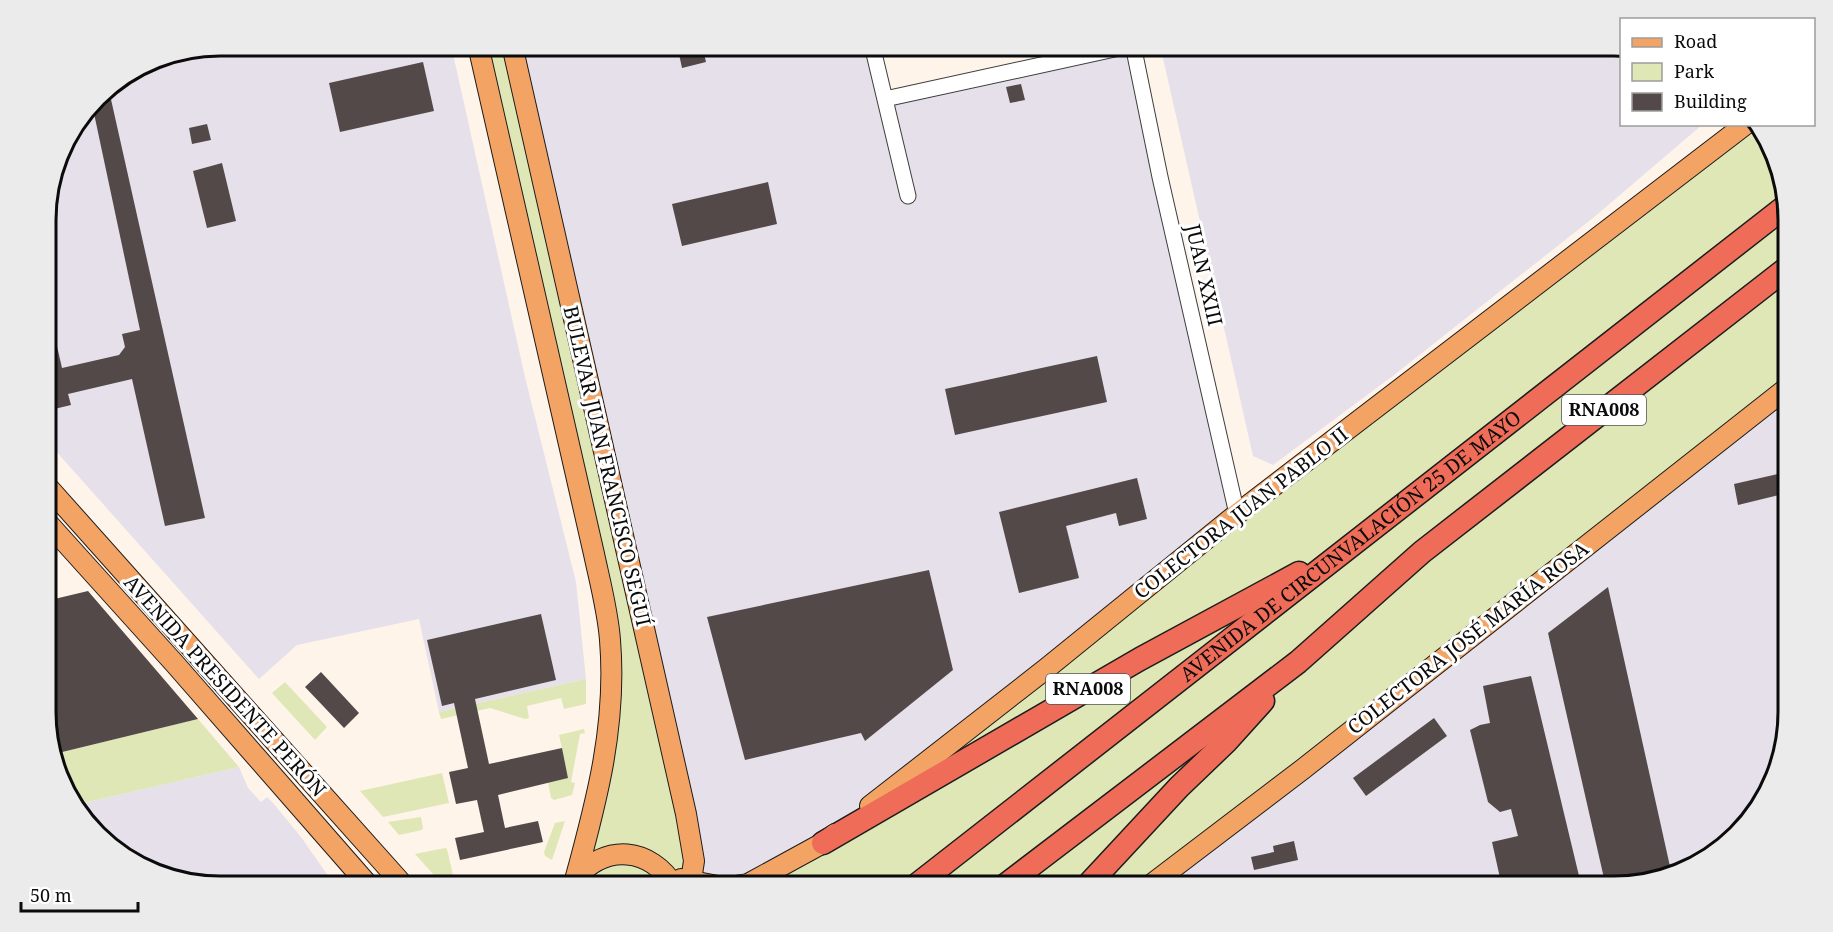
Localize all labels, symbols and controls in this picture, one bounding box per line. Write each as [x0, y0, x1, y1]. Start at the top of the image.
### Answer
legend [1620, 18, 1815, 126]
text: Road [1674, 29, 1717, 53]
text: Park [1674, 59, 1714, 83]
text: Building [1674, 89, 1747, 113]
street label: JUAN XXIII [1179, 220, 1229, 329]
street label: BULEVAR JUAN FRANCISCO SEGUÍ [557, 303, 658, 629]
road number: RNA008 [1562, 395, 1646, 425]
street label: AVENIDA DE CIRCUNVALACIÓN 25 DE MAYO [1174, 404, 1526, 687]
street label: COLECTORA JUAN PABLO II [1128, 421, 1353, 605]
street label: COLECTORA JOSÉ MARÍA ROSA [1342, 534, 1594, 740]
street label: AVENIDA PRESIDENTE PERÓN [118, 569, 332, 802]
road number: RNA008 [1046, 674, 1130, 704]
scale bar [21, 875, 138, 913]
text: 50 m [30, 883, 72, 907]

